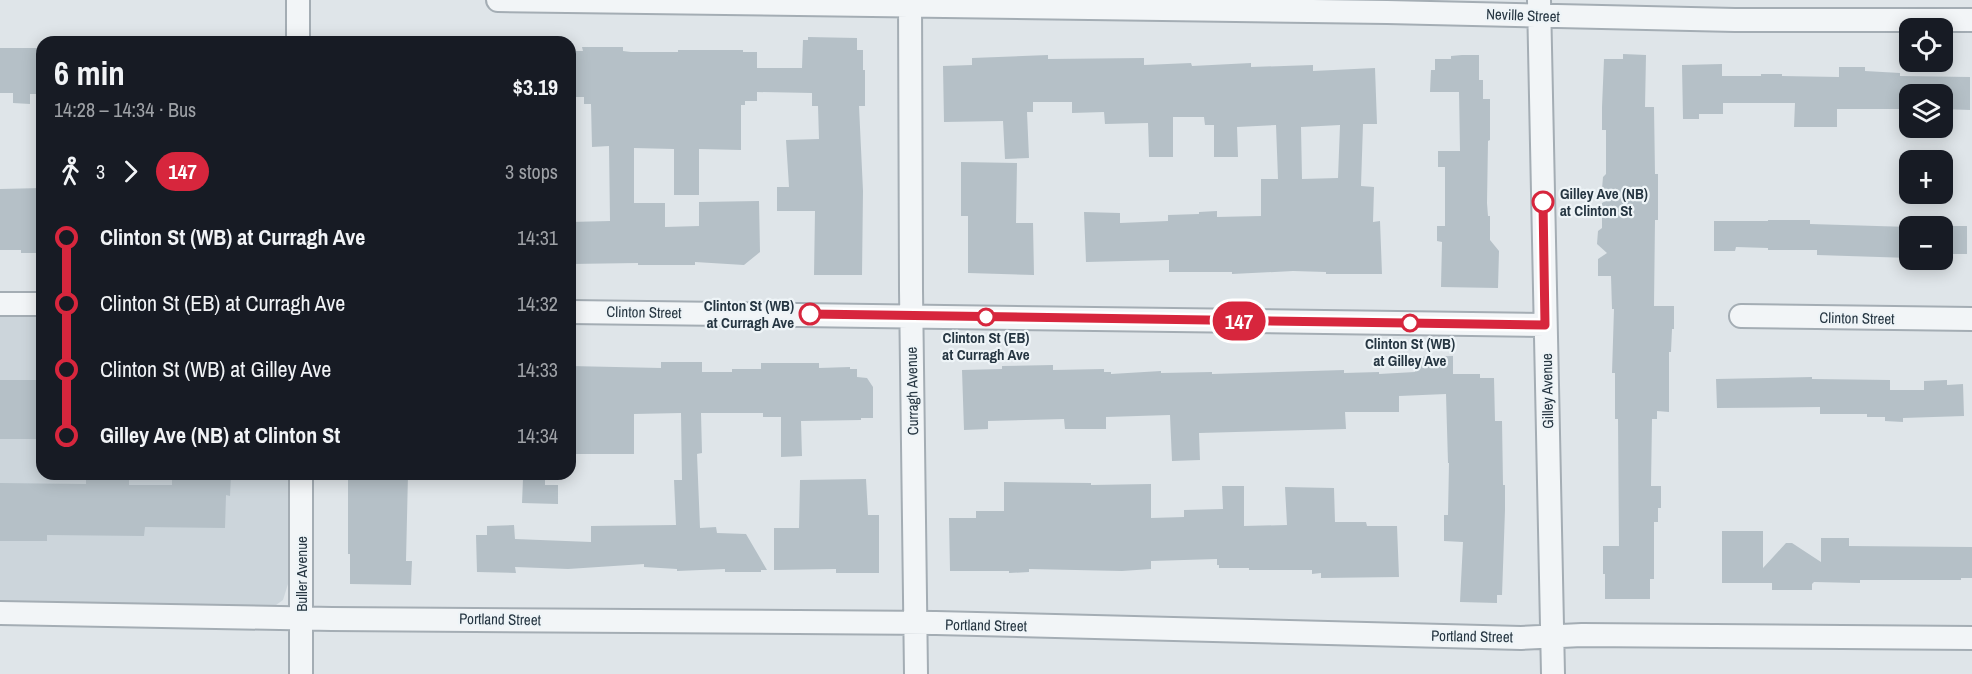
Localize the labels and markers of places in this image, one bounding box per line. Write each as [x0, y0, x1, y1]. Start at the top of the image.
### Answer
place label: Gilley Ave (NB) at Clinton St [1560, 183, 1648, 221]
marker: Gilley Ave (NB) at Clinton St [1532, 191, 1554, 213]
place label: Clinton St (WB) at Curragh Ave [704, 295, 794, 333]
marker: Clinton St (WB) at Curragh Ave [799, 303, 821, 325]
marker: Clinton St (EB) at Curragh Ave [977, 308, 995, 326]
marker: Clinton St (WB) at Gilley Ave [1401, 314, 1419, 332]
place label: Clinton St (EB) at Curragh Ave [942, 327, 1030, 365]
place label: Clinton St (WB) at Gilley Ave [1365, 333, 1455, 371]

